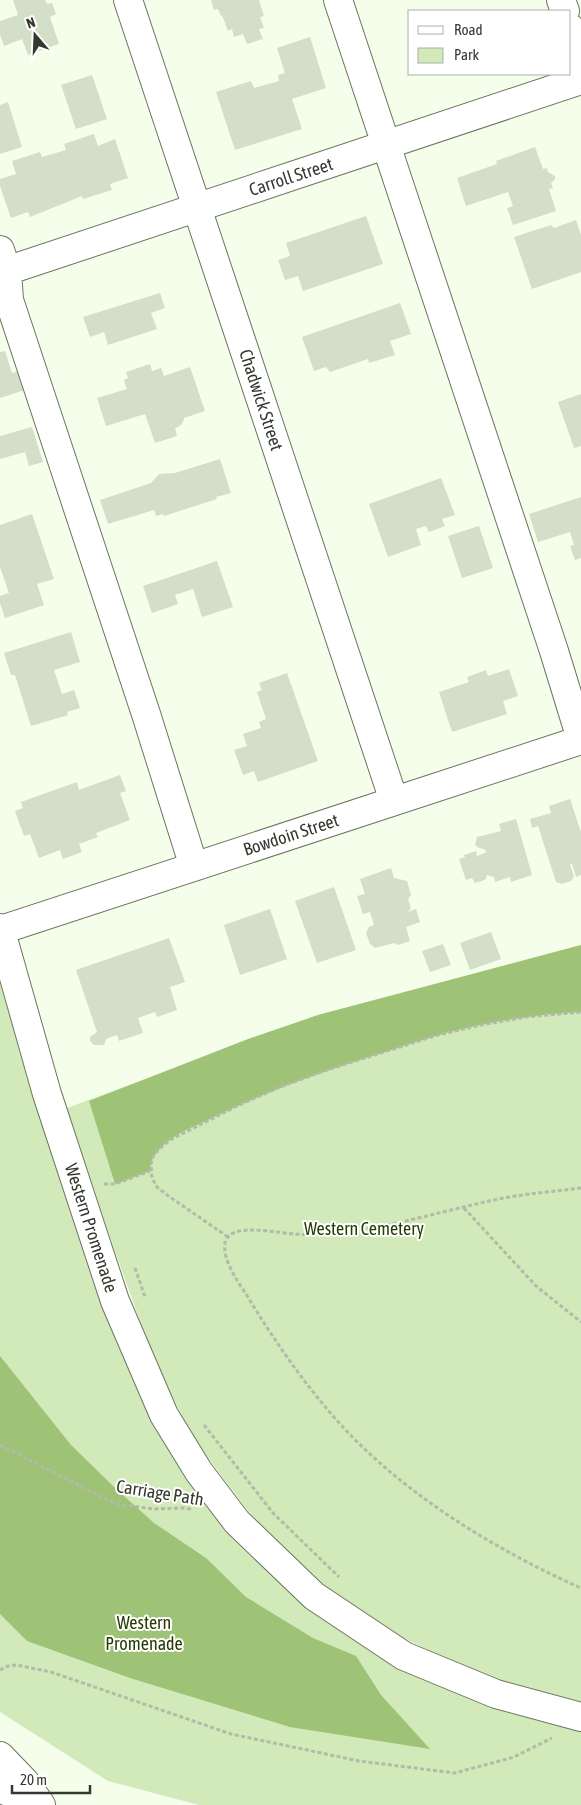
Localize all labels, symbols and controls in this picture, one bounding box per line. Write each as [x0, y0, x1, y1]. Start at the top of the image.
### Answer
north arrow [10, 10, 60, 60]
legend [408, 10, 571, 75]
text: N [24, 14, 37, 32]
text: Road [454, 21, 483, 38]
text: Park [454, 46, 479, 63]
street label: Carroll Street [246, 153, 335, 200]
street label: Chadwick Street [235, 347, 288, 453]
street label: Bowdoin Street [240, 809, 341, 860]
street label: Western Promenade [61, 1161, 122, 1295]
park label: Western Cemetery [304, 1218, 424, 1239]
street label: Carriage Path [115, 1475, 205, 1510]
park label: Western Promenade [105, 1612, 183, 1654]
scale bar [12, 1762, 90, 1794]
text: 20 m [20, 1771, 47, 1788]

